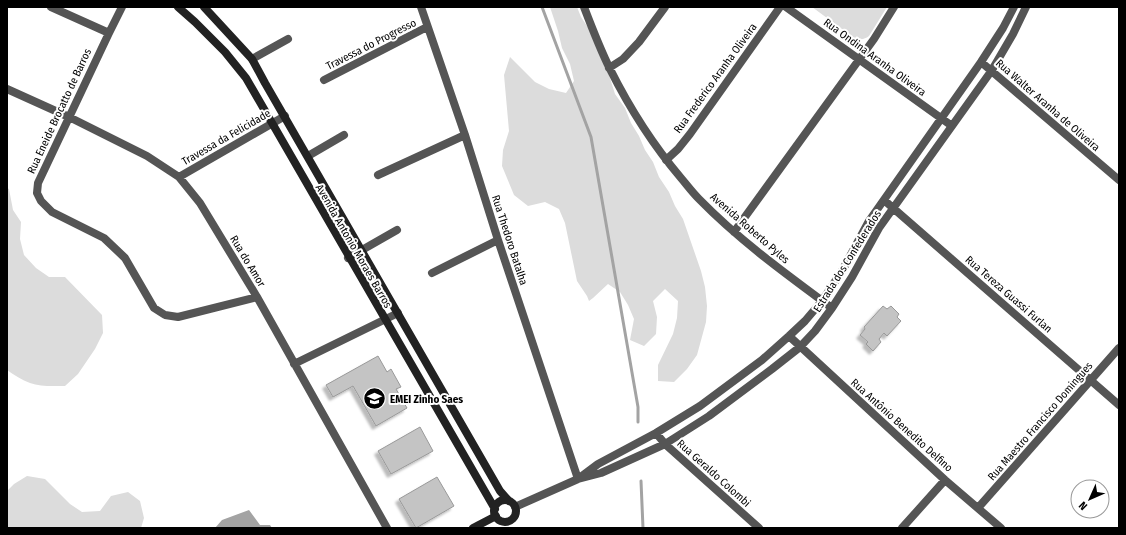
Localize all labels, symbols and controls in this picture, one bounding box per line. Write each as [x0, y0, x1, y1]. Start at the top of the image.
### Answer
street label: Travessa do Progresso [324, 16, 419, 73]
street label: Rua Ondina Aranha Oliveira [821, 16, 929, 99]
street label: Rua Frederico Aranha Oliveira [671, 21, 760, 136]
street label: Rua Eneide Brocatto de Barros [25, 46, 94, 176]
street label: Rua Walter Aranha de Oliveira [993, 57, 1102, 154]
street label: Travessa da Felicidade [179, 107, 273, 168]
street label: Avenida Antonio Moraes Barros [313, 182, 395, 311]
street label: Avenida Roberto Pyles [707, 190, 792, 266]
street label: Rua Thedoro Batalha [489, 193, 530, 287]
street label: Estrada dos Confederados [811, 208, 884, 314]
street label: Rua do Amor [227, 233, 268, 290]
street label: Rua Tereza Guassi Furlan [963, 253, 1055, 336]
street label: Rua Maestro Francisco Domingues [985, 359, 1096, 483]
street label: Rua Antônio Benedito Delfino [848, 376, 955, 475]
school or university icon: EMEI Zinho Saes [361, 386, 387, 412]
place label: EMEI Zinho Saes [390, 393, 463, 406]
street label: Rua Geraldo Colombi [674, 437, 753, 510]
north arrow [1070, 479, 1110, 519]
text: N [1076, 499, 1090, 513]

